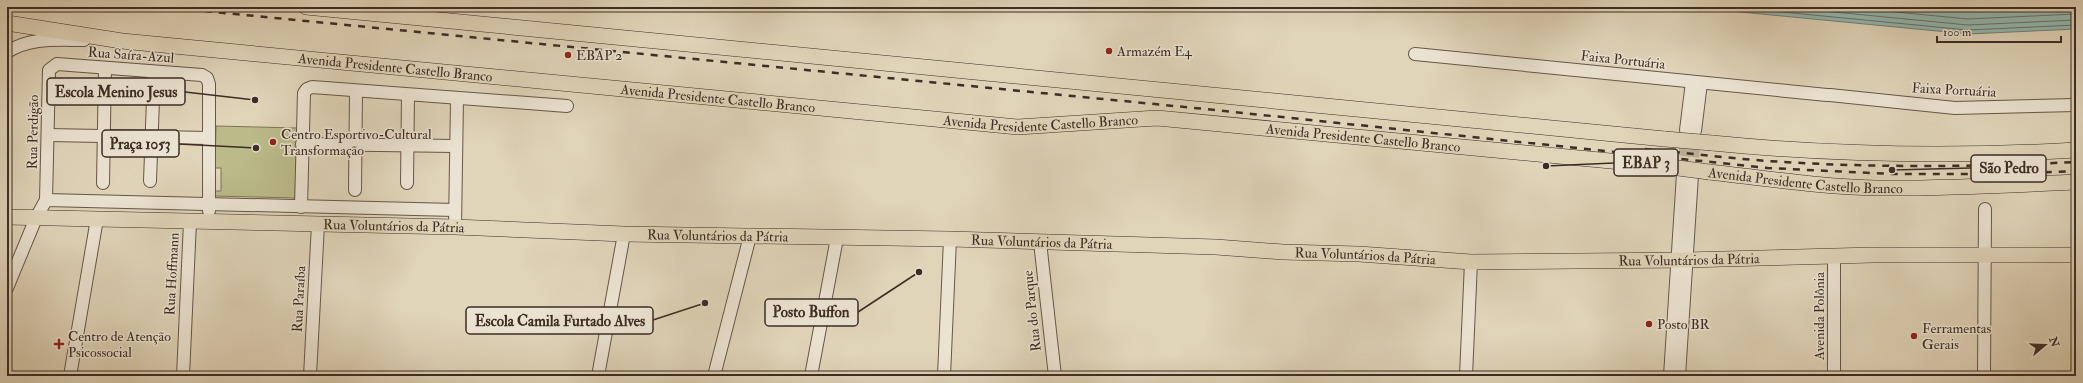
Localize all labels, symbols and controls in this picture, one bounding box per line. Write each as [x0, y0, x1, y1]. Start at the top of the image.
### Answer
scale bar [1937, 18, 2061, 44]
text: 100 m [1943, 25, 1972, 40]
place label: Armazém E4 [1116, 43, 1193, 60]
street label: Rua Saíra-Azul [87, 44, 175, 67]
marker: Armazém E4 [1104, 46, 1114, 56]
place label: EBAP 2 [576, 47, 622, 64]
street label: Faixa Portuária [1580, 47, 1666, 73]
street label: Avenida Presidente Castello Branco [296, 49, 494, 85]
marker: EBAP 2 [563, 50, 573, 60]
callout: Escola Menino Jesus [47, 78, 185, 105]
street label: Faixa Portuária [1911, 79, 1997, 101]
street label: Avenida Presidente Castello Branco [619, 80, 816, 116]
text: Escola Menino Jesus [55, 83, 177, 103]
street label: Rua Perdigão [24, 94, 42, 169]
street label: Avenida Presidente Castello Branco [941, 111, 1139, 136]
street label: Avenida Presidente Castello Branco [1264, 120, 1462, 155]
place label: Centro Esportivo-Cultural Transformação [281, 126, 432, 159]
callout: Praça 1053 [102, 130, 179, 157]
text: Praça 1053 [109, 135, 171, 154]
marker: Centro Esportivo-Cultural Transformação [268, 137, 278, 147]
callout: EBAP 3 [1614, 149, 1678, 176]
text: EBAP 3 [1622, 154, 1670, 173]
callout: São Pedro [1971, 155, 2046, 182]
text: São Pedro [1979, 159, 2040, 178]
street label: Avenida Presidente Castello Branco [1706, 163, 1903, 197]
street label: Rua Voluntários da Pátria [323, 216, 465, 236]
street label: Rua Voluntários da Pátria [647, 226, 789, 245]
street label: Rua Voluntários da Pátria [971, 231, 1113, 252]
street label: Rua Hoffmann [161, 232, 183, 316]
street label: Rua Voluntários da Pátria [1294, 244, 1437, 268]
street label: Rua Voluntários da Pátria [1618, 250, 1760, 269]
street label: Rua Paraíba [289, 265, 309, 333]
street label: Rua do Parque [1019, 269, 1045, 352]
street label: Avenida Polônia [1811, 272, 1828, 361]
callout: Posto Buffon [765, 299, 858, 326]
text: Posto Buffon [772, 303, 850, 322]
callout: Escola Camila Furtado Alves [466, 307, 653, 334]
text: Escola Camila Furtado Alves [475, 312, 645, 331]
place label: Posto BR [1657, 316, 1711, 333]
marker: Posto BR [1644, 319, 1654, 329]
place label: Ferramentas Gerais [1922, 320, 1992, 353]
north arrow [2025, 325, 2065, 365]
place label: Centro de Atenção Psicossocial [68, 328, 171, 361]
marker: Ferramentas Gerais [1909, 331, 1919, 341]
text: N [2046, 334, 2062, 350]
marker: Centro de Atenção Psicossocial [53, 338, 65, 350]

